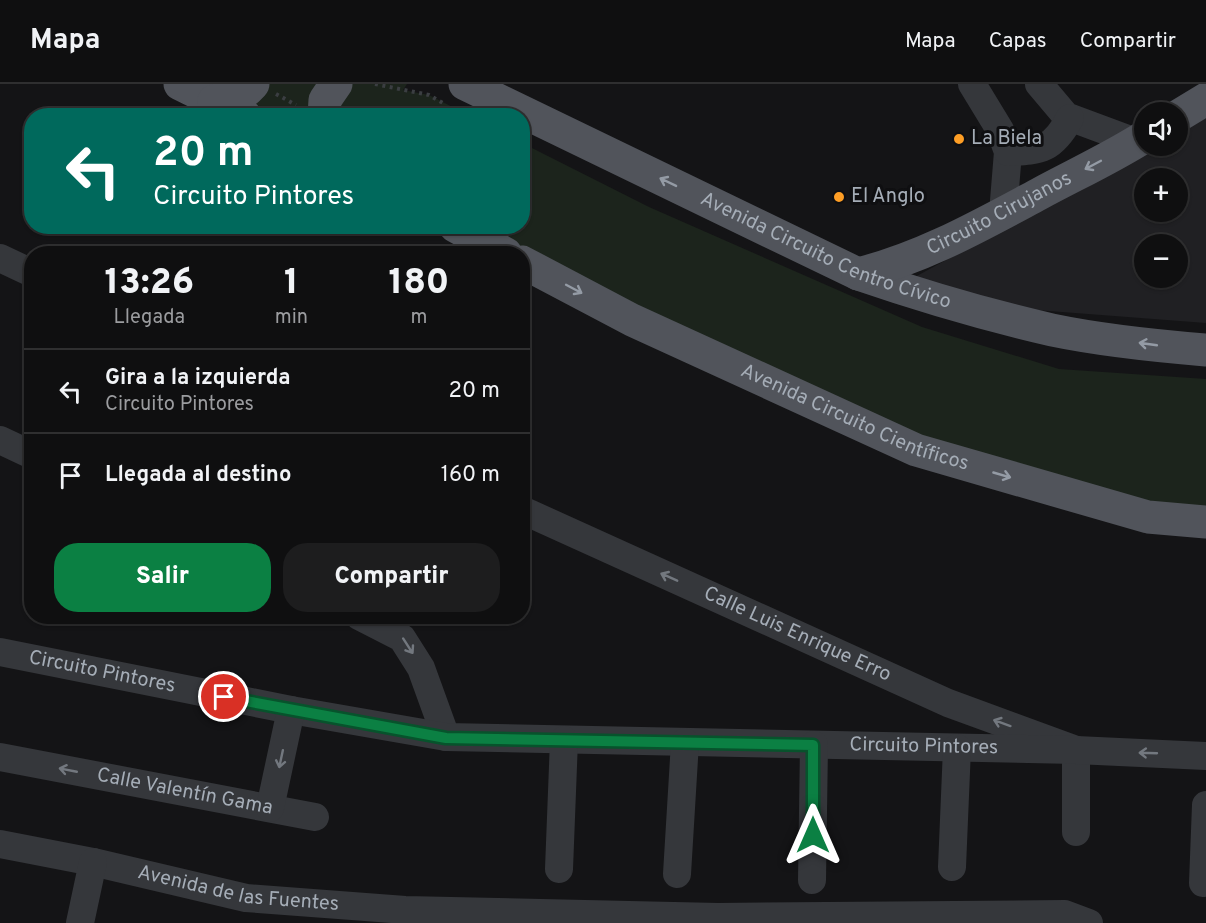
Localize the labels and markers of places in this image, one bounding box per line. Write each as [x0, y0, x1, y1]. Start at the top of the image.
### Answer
place label: La Biela [971, 126, 1042, 152]
marker: La Biela [952, 132, 966, 146]
place label: El Anglo [851, 184, 925, 210]
marker: El Anglo [832, 190, 846, 204]
pin [198, 671, 249, 722]

